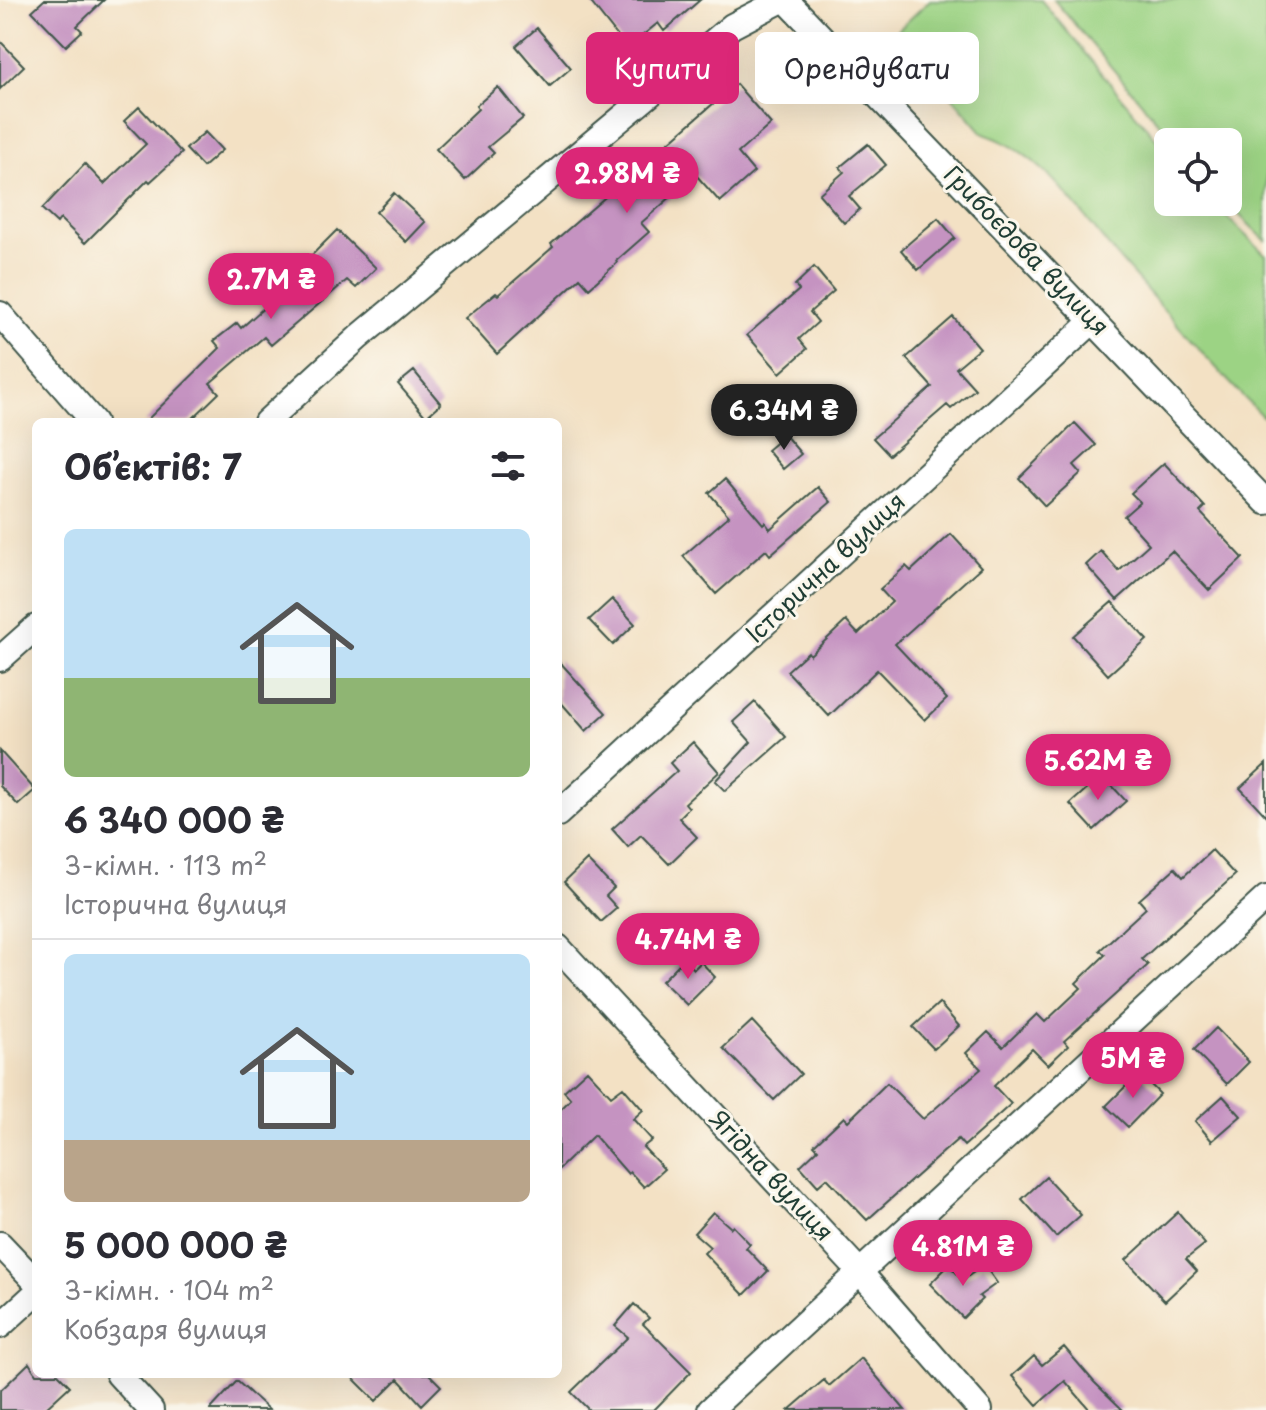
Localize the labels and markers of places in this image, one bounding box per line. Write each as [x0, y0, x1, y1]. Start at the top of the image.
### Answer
pin: 2.98M ₴ [553, 147, 701, 215]
pin: 2.7M ₴ [206, 253, 336, 321]
pin: 6.34M ₴ [710, 384, 858, 452]
pin: 5.62M ₴ [1024, 734, 1172, 802]
pin: 4.74M ₴ [614, 913, 762, 981]
pin: 5M ₴ [1086, 1032, 1180, 1100]
pin: 4.81M ₴ [889, 1220, 1037, 1288]

